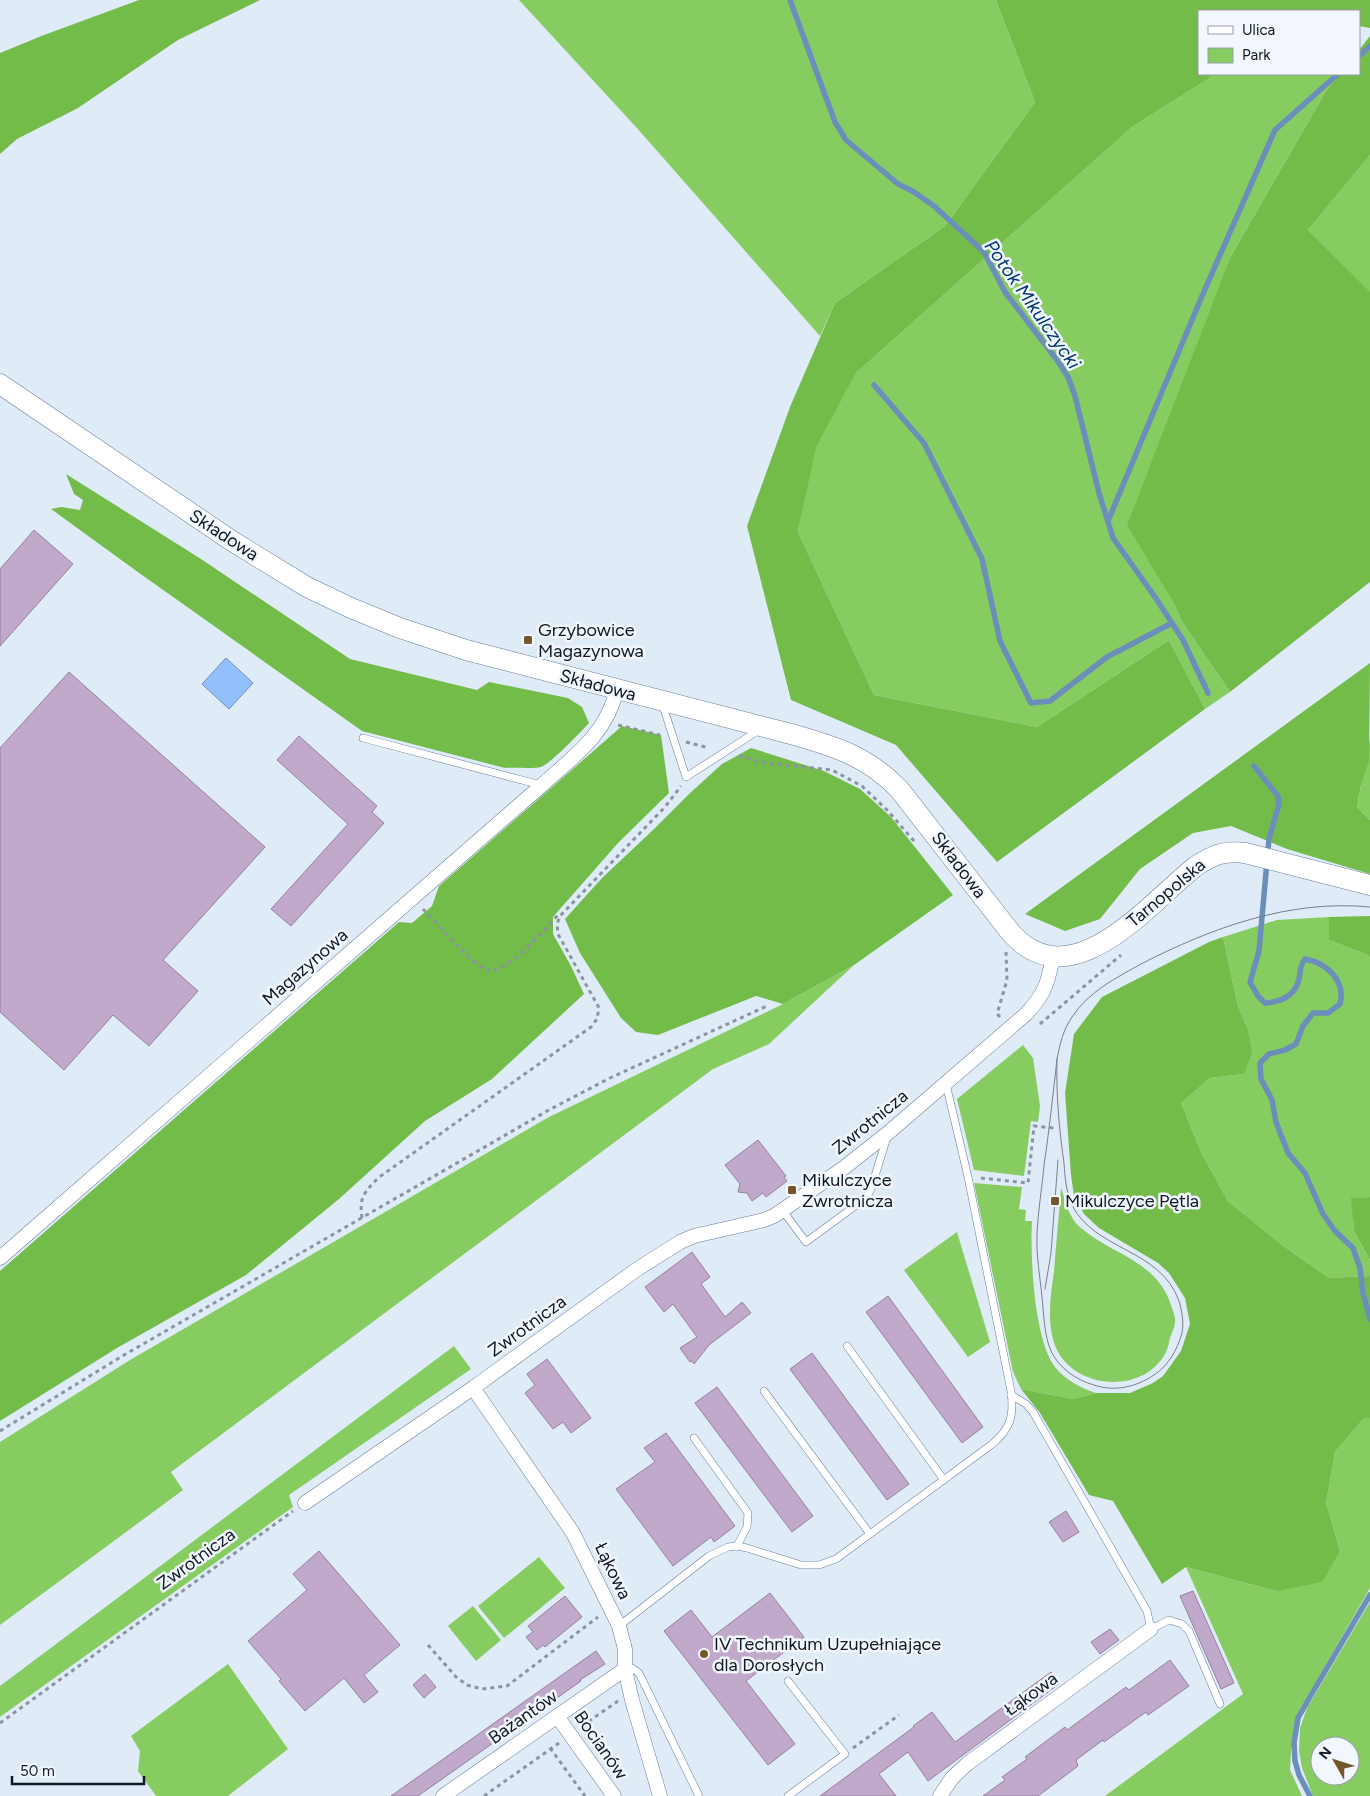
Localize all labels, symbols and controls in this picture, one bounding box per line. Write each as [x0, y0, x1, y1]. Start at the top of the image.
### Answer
legend [1198, 10, 1360, 75]
text: Ulica [1242, 21, 1275, 39]
text: Park [1242, 46, 1271, 64]
water label: Potok Mikulczycki [980, 235, 1086, 374]
street label: Składowa [185, 505, 263, 565]
place label: Grzybowice Magazynowa [538, 619, 644, 662]
marker: Grzybowice Magazynowa [522, 634, 534, 646]
street label: Składowa [558, 664, 638, 706]
street label: Składowa [927, 827, 991, 903]
street label: Tarnopolska [1122, 854, 1210, 932]
street label: Magazynowa [258, 924, 352, 1010]
street label: Zwrotnicza [828, 1085, 912, 1159]
place label: Mikulczyce Zwrotnicza [802, 1169, 893, 1212]
marker: Mikulczyce Zwrotnicza [786, 1184, 798, 1196]
place label: Mikulczyce Pętla [1065, 1190, 1199, 1212]
marker: Mikulczyce Pętla [1049, 1195, 1061, 1207]
street label: Zwrotnicza [484, 1290, 570, 1362]
street label: Zwrotnicza [153, 1523, 239, 1595]
street label: Łąkowa [590, 1539, 636, 1603]
place label: IV Technikum Uzupełniające dla Dorosłych [714, 1633, 941, 1676]
marker: IV Technikum Uzupełniające dla Dorosłych [698, 1648, 710, 1660]
street label: Łąkowa [1000, 1667, 1062, 1721]
street label: Bażantów [484, 1685, 562, 1749]
street label: Bocianów [569, 1706, 633, 1784]
north arrow [1310, 1736, 1360, 1786]
text: N [1315, 1744, 1335, 1763]
scale bar [12, 1754, 145, 1786]
text: 50 m [20, 1762, 55, 1780]

